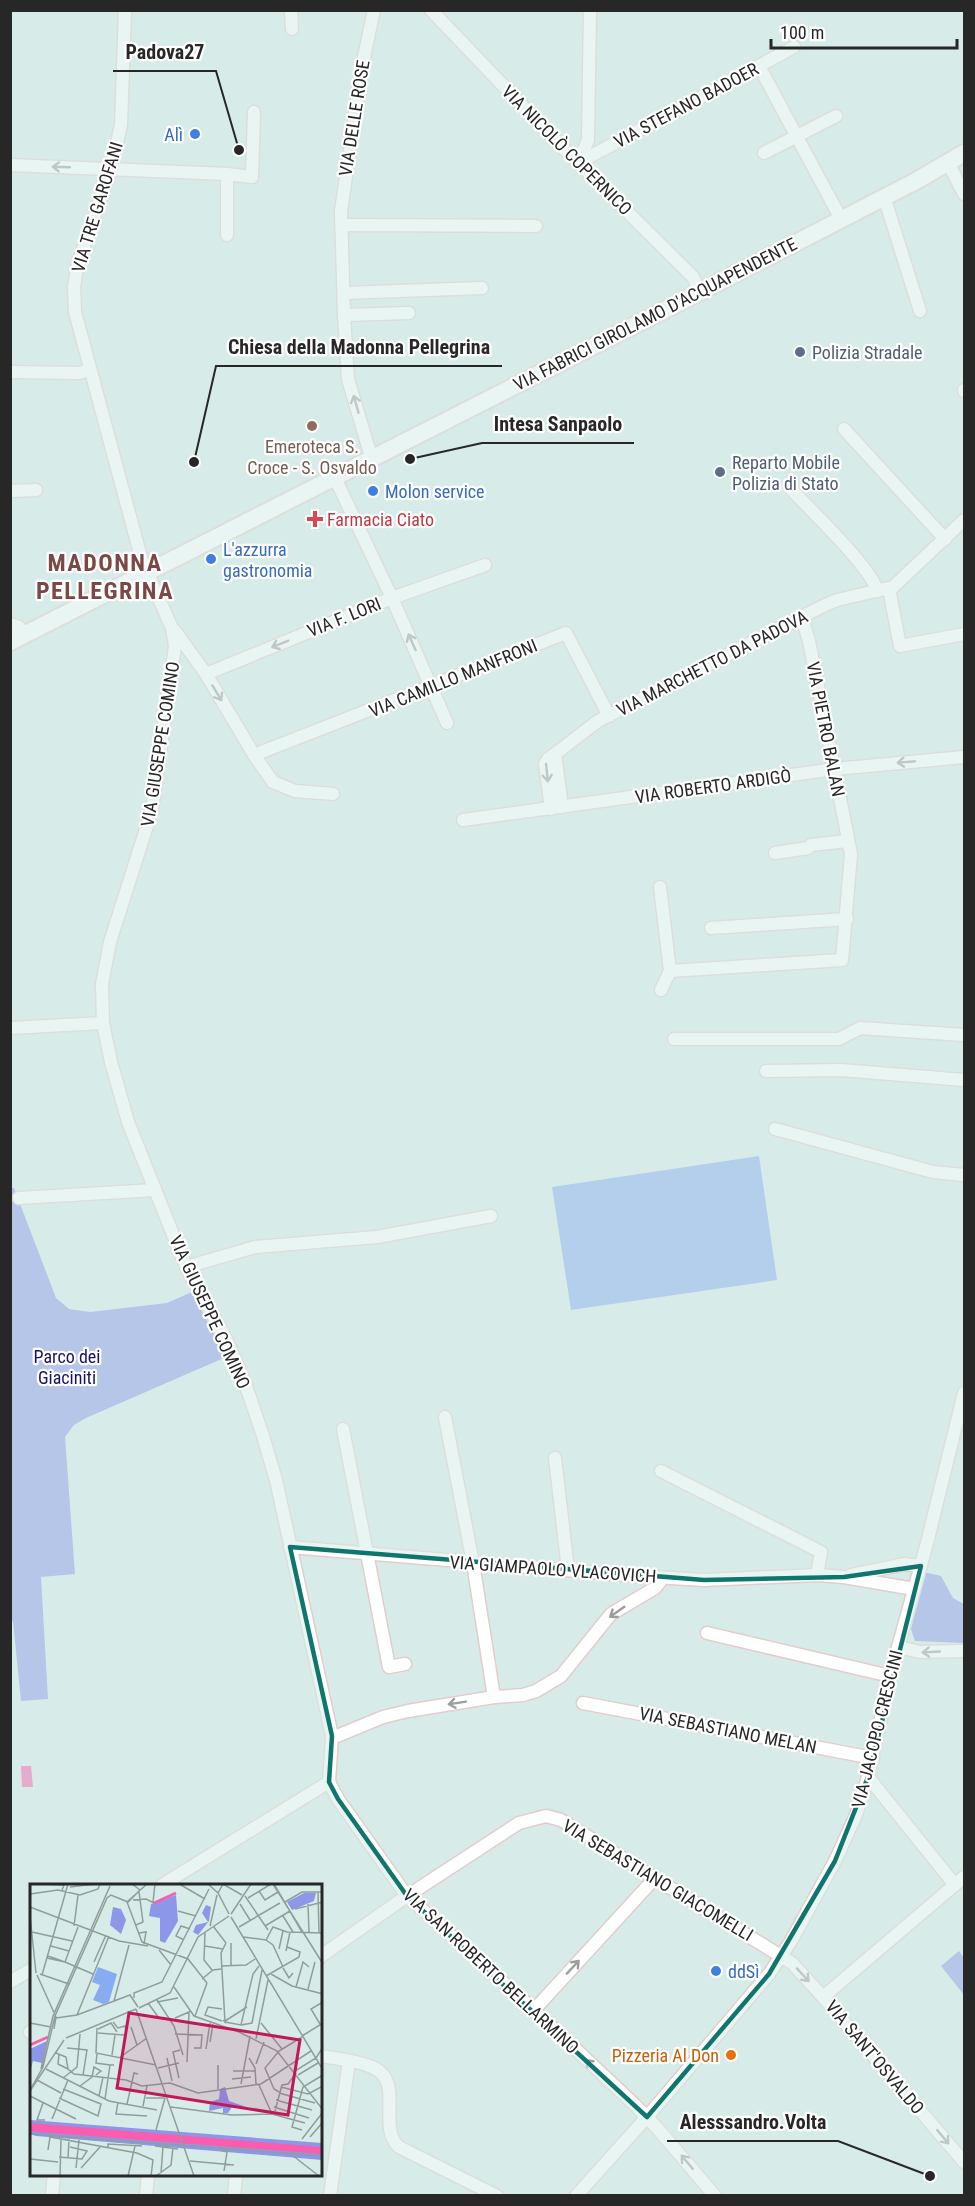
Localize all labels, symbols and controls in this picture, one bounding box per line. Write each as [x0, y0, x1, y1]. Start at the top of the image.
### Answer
scale bar [771, 12, 957, 50]
text: 100 m [780, 22, 824, 43]
callout: Padova27 [113, 33, 216, 71]
text: Padova27 [126, 40, 204, 64]
street label: VIA DELLE ROSE [334, 58, 374, 178]
street label: VIA STEFANO BADOER [610, 58, 762, 152]
street label: VIA NICOLÒ COPERNICO [498, 81, 636, 219]
place label: Alì [164, 124, 183, 145]
marker: Alì [188, 127, 202, 141]
street label: VIA TRE GAROFANI [67, 139, 127, 275]
one-way arrow [51, 162, 71, 173]
street label: VIA FABRICI GIROLAMO D'ACQUAPENDENTE [510, 233, 800, 395]
callout: Chiesa della Madonna Pellegrina [216, 328, 502, 366]
text: Chiesa della Madonna Pellegrina [228, 335, 490, 359]
place label: Polizia Stradale [812, 342, 922, 363]
marker: Polizia Stradale [793, 345, 807, 359]
one-way arrow [350, 395, 361, 414]
callout: Intesa Sanpaolo [482, 405, 634, 443]
text: Intesa Sanpaolo [494, 412, 622, 436]
marker: Emeroteca S. Croce - S. Osvaldo [305, 419, 319, 433]
place label: Emeroteca S. Croce - S. Osvaldo [247, 436, 377, 478]
place label: Reparto Mobile Polizia di Stato [732, 452, 840, 494]
marker: Reparto Mobile Polizia di Stato [713, 465, 727, 479]
place label: Molon service [385, 481, 485, 502]
marker: Molon service [366, 484, 380, 498]
place label: Farmacia Ciato [327, 509, 434, 530]
marker: Farmacia Ciato [308, 512, 322, 526]
place label: L'azzurra gastronomia [223, 539, 312, 581]
district label: MADONNA PELLEGRINA [36, 549, 174, 605]
marker: L'azzurra gastronomia [204, 552, 218, 566]
street label: VIA F. LORI [304, 593, 384, 641]
street label: VIA MARCHETTO DA PADOVA [613, 605, 812, 720]
one-way arrow [406, 634, 417, 652]
street label: VIA CAMILLO MANFRONI [366, 635, 540, 721]
one-way arrow [271, 639, 289, 650]
street label: VIA GIUSEPPE COMINO [137, 660, 183, 828]
street label: VIA PIETRO BALAN [803, 660, 849, 798]
one-way arrow [212, 684, 224, 701]
one-way arrow [897, 757, 917, 768]
one-way arrow [542, 763, 553, 783]
street label: VIA ROBERTO ARDIGÒ [634, 765, 792, 807]
street label: VIA GIUSEPPE COMINO [165, 1232, 255, 1392]
park label: Parco dei Giaciniti [34, 1346, 100, 1388]
street label: VIA GIAMPAOLO VLACOVICH [449, 1551, 657, 1587]
one-way arrow [609, 1606, 625, 1618]
one-way arrow [921, 1646, 941, 1657]
street label: VIA JACOPO CRESCINI [847, 1648, 907, 1810]
one-way arrow [448, 1698, 467, 1709]
street label: VIA SEBASTIANO MELAN [637, 1702, 819, 1758]
street label: VIA SEBASTIANO GIACOMELLI [559, 1815, 757, 1945]
inset map [30, 1884, 322, 2176]
street label: VIA SAN ROBERTO BELLARMINO [399, 1884, 583, 2058]
one-way arrow [566, 1959, 580, 1974]
place label: ddSì [728, 1961, 759, 1982]
marker: ddSì [709, 1964, 723, 1978]
one-way arrow [796, 1968, 810, 1983]
street label: VIA SANT'OSVALDO [821, 1996, 929, 2118]
place label: Pizzeria Al Don [612, 2045, 719, 2066]
marker: Pizzeria Al Don [724, 2048, 738, 2062]
one-way arrow [585, 2058, 600, 2073]
callout: Alesssandro.Volta [667, 2103, 838, 2141]
text: Alesssandro.Volta [680, 2110, 826, 2134]
one-way arrow [936, 2129, 950, 2144]
one-way arrow [680, 2155, 694, 2170]

